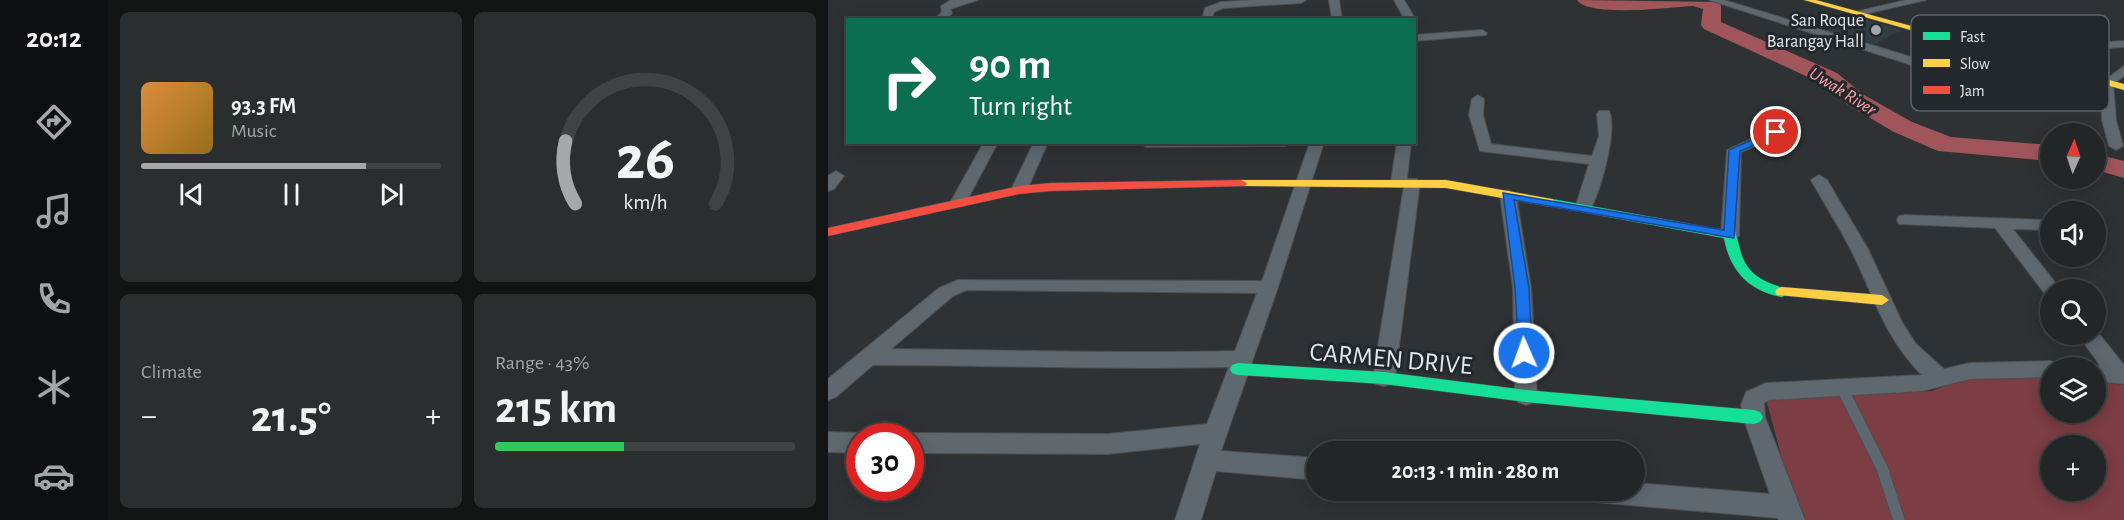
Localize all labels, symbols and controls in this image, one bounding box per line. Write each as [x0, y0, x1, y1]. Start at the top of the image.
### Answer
place label: San Roque Barangay Hall [1767, 12, 1864, 51]
legend [1911, 15, 2109, 111]
marker: San Roque Barangay Hall [1869, 23, 1883, 37]
text: 20:12 [26, 25, 82, 52]
text: Fast [1960, 29, 1985, 45]
icon: right [870, 42, 948, 120]
text: 90 m [969, 44, 1051, 86]
text: Slow [1960, 56, 1990, 72]
water label: Uwak River [1806, 64, 1880, 120]
text: Jam [1960, 83, 1985, 99]
text: Turn right [969, 93, 1072, 120]
text: 93.3 FM [231, 95, 296, 117]
icon: directions [33, 101, 75, 143]
pin [1750, 106, 1801, 157]
icon: arrive [1759, 115, 1792, 148]
text: Music [231, 121, 277, 141]
north arrow [2040, 123, 2106, 189]
map controls [2040, 123, 2106, 501]
text: 26 [615, 128, 675, 190]
icon: previous [175, 178, 208, 211]
icon: pause [275, 178, 308, 211]
icon: next [375, 178, 408, 211]
icon: music [33, 190, 75, 232]
text: km/h [623, 192, 667, 213]
button: sound [2040, 201, 2106, 267]
icon: phone [33, 278, 75, 320]
button: search [2040, 279, 2106, 345]
position arrow [1492, 321, 1556, 385]
street label: CARMEN DRIVE [1309, 339, 1473, 379]
text: Range · 43% [495, 353, 590, 373]
button: layers [2040, 357, 2106, 423]
text: Climate [141, 362, 202, 382]
icon: climate [33, 366, 75, 408]
text: 215 km [495, 386, 617, 431]
text: 21.5° [251, 395, 331, 440]
text: − [141, 400, 157, 433]
text: + [425, 400, 441, 433]
speed limit sign: 30 [846, 423, 924, 501]
button: + [2040, 435, 2106, 501]
icon: car [33, 455, 75, 497]
text: 20:13 · 1 min · 280 m [1392, 460, 1559, 482]

